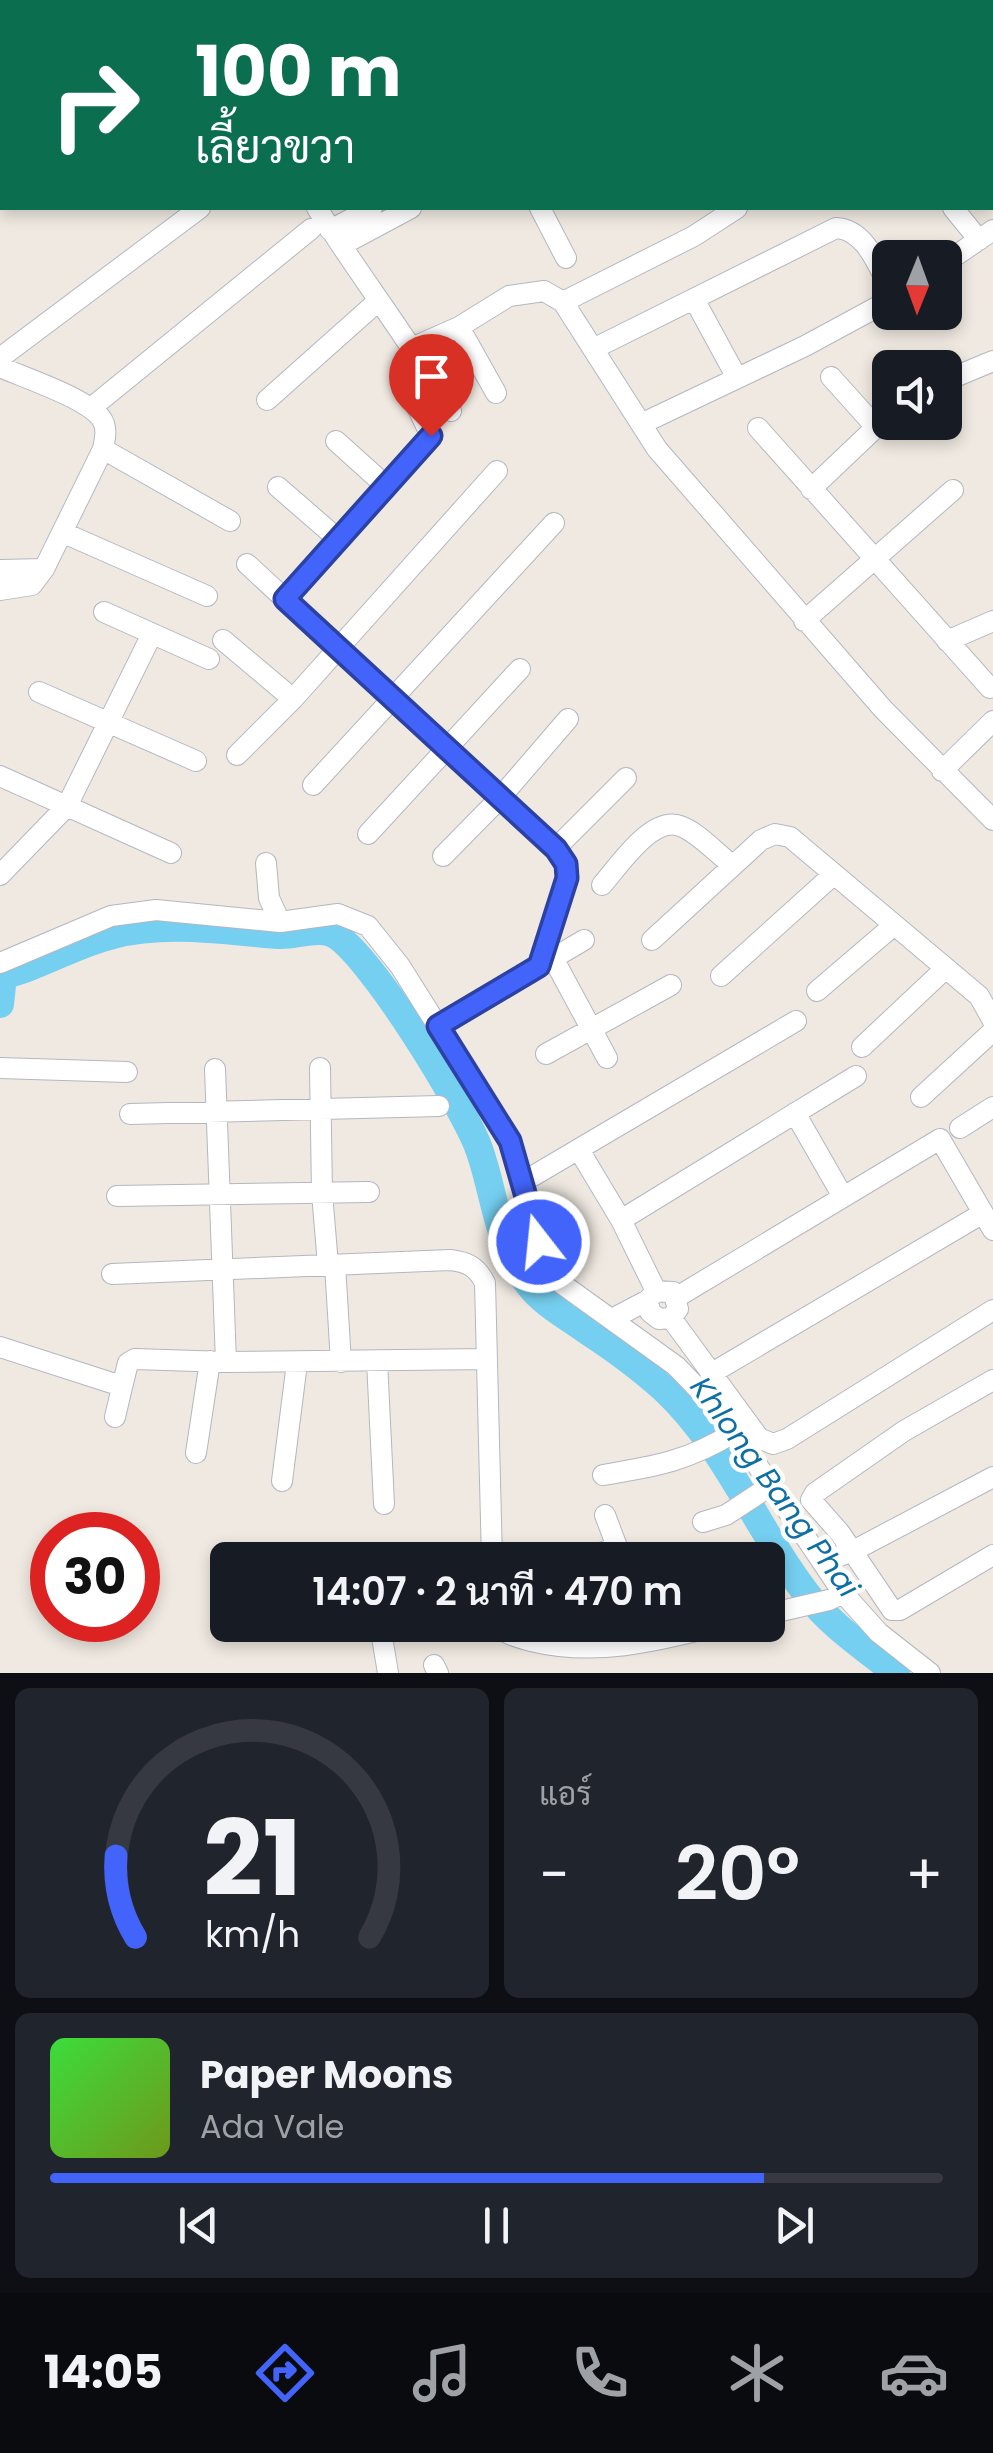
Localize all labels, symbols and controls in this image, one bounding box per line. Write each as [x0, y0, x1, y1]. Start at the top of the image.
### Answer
text: 100 m [195, 22, 402, 121]
icon: right [30, 40, 160, 170]
text: เลี้ยวขวา [195, 116, 355, 179]
north arrow [872, 240, 962, 330]
map controls [872, 240, 962, 440]
pin [389, 334, 474, 437]
icon: arrive [404, 349, 459, 404]
button: sound [872, 350, 962, 440]
position arrow [487, 1190, 591, 1294]
water label: Khlong Bang Phai [680, 1368, 870, 1607]
speed limit sign: 30 [30, 1512, 160, 1642]
text: 14:07 · 2 นาที · 470 m [312, 1565, 683, 1618]
text: แอร์ [539, 1771, 592, 1816]
text: 21 [203, 1786, 301, 1931]
text: 20° [675, 1821, 800, 1926]
text: − [539, 1836, 569, 1913]
text: + [905, 1836, 943, 1913]
text: km/h [204, 1909, 300, 1960]
text: Paper Moons [200, 2048, 453, 2101]
text: Ada Vale [200, 2104, 344, 2149]
icon: previous [171, 2198, 226, 2253]
icon: pause [469, 2198, 524, 2253]
icon: next [767, 2198, 822, 2253]
icon: directions [250, 2338, 320, 2408]
icon: music [407, 2338, 477, 2408]
icon: phone [565, 2338, 635, 2408]
icon: climate [722, 2338, 792, 2408]
icon: car [879, 2338, 949, 2408]
text: 14:05 [44, 2341, 162, 2404]

